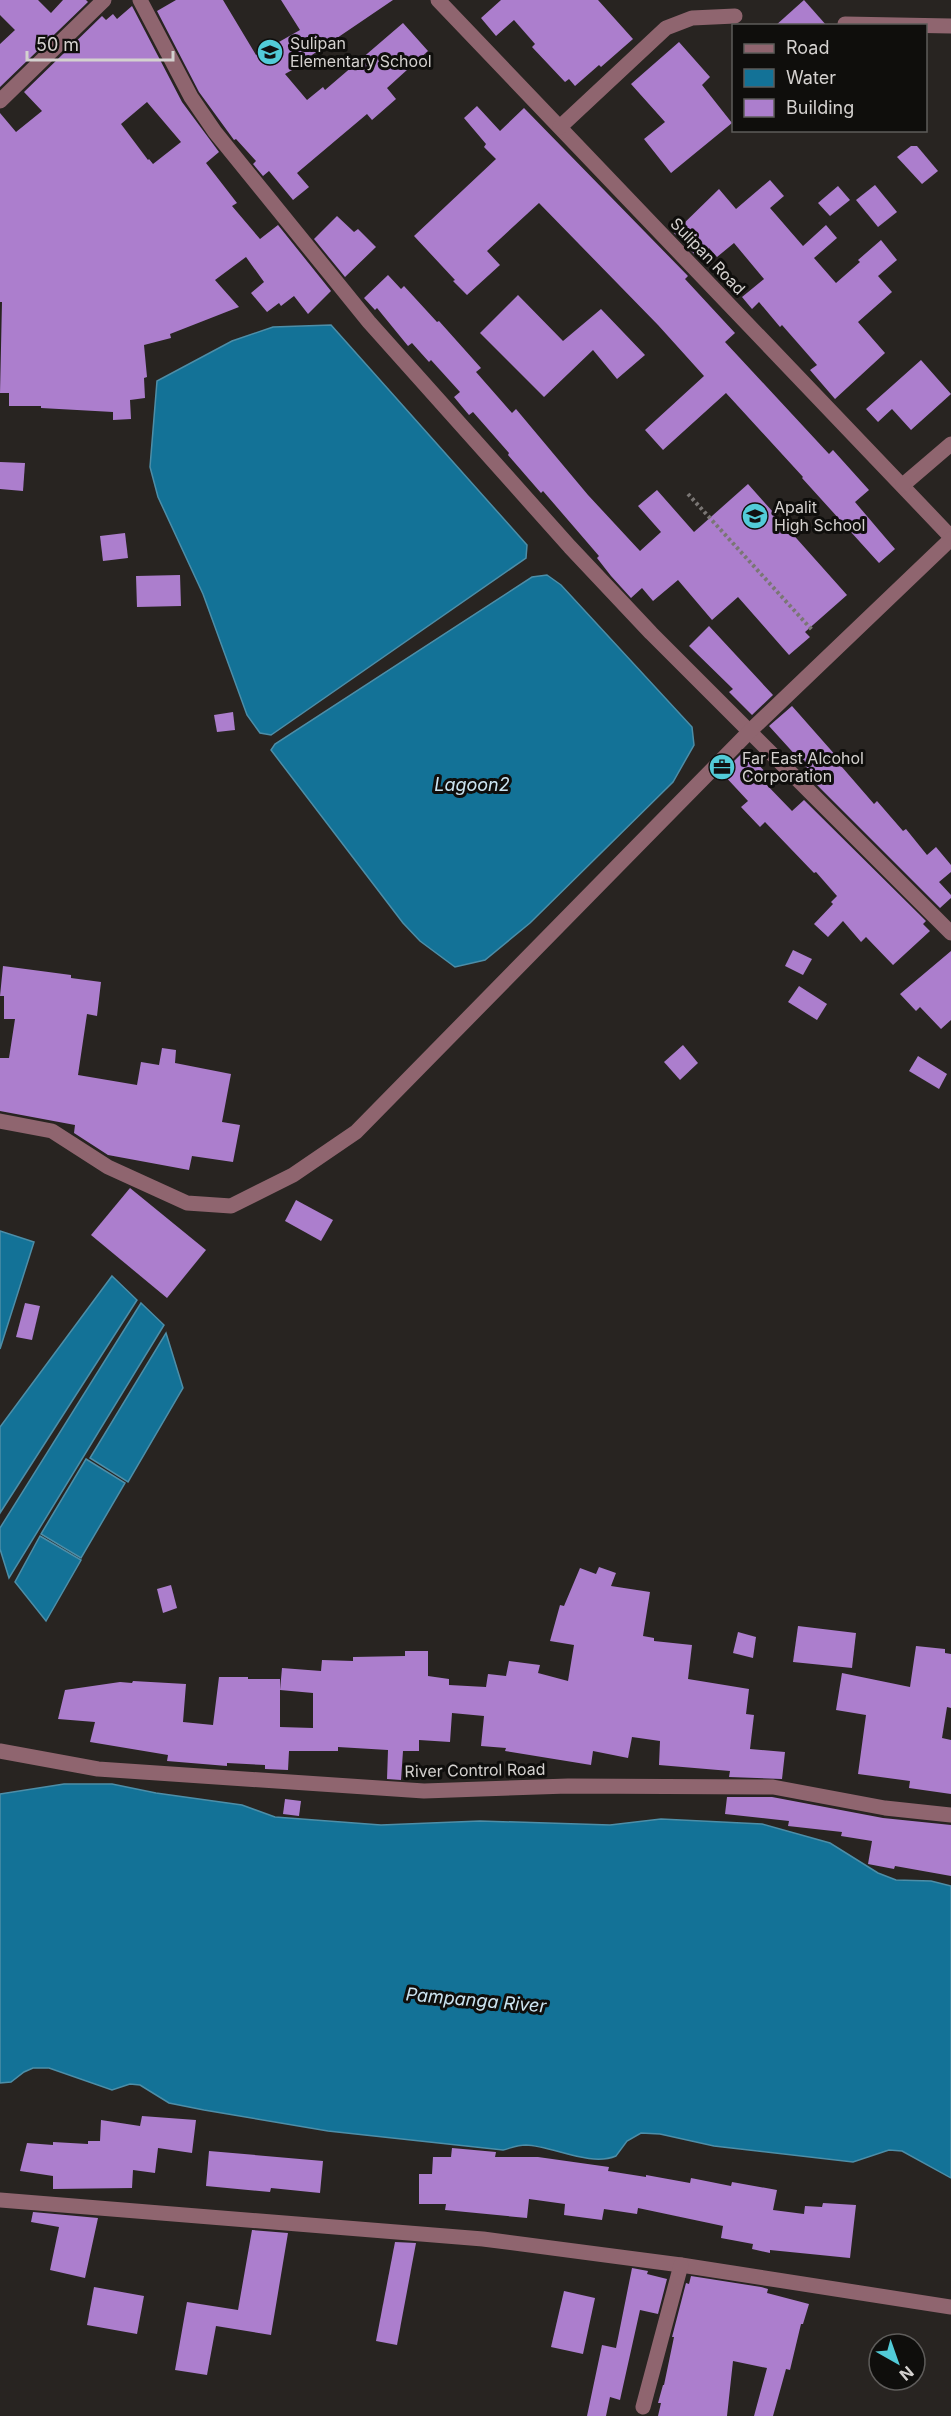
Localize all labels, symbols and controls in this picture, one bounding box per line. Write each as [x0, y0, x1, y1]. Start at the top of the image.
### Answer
scale bar [27, 24, 172, 62]
legend [732, 24, 927, 132]
place label: Sulipan Elementary School [290, 33, 432, 71]
text: 50 m [36, 34, 79, 55]
school or university icon: Sulipan Elementary School [255, 37, 285, 67]
text: Road [786, 37, 829, 58]
text: Water [786, 67, 836, 88]
text: Building [786, 97, 854, 118]
street label: Sulipan Road [666, 213, 750, 299]
place label: Apalit High School [774, 497, 865, 535]
school or university icon: Apalit High School [740, 501, 770, 531]
place label: Far East Alcohol Corporation [742, 748, 864, 786]
office icon: Far East Alcohol Corporation [707, 752, 737, 782]
water label: Lagoon2 [434, 774, 510, 795]
street label: River Control Road [404, 1759, 546, 1781]
water label: Pampanga River [405, 1983, 548, 2017]
north arrow [867, 2332, 927, 2392]
text: N [896, 2362, 918, 2385]

